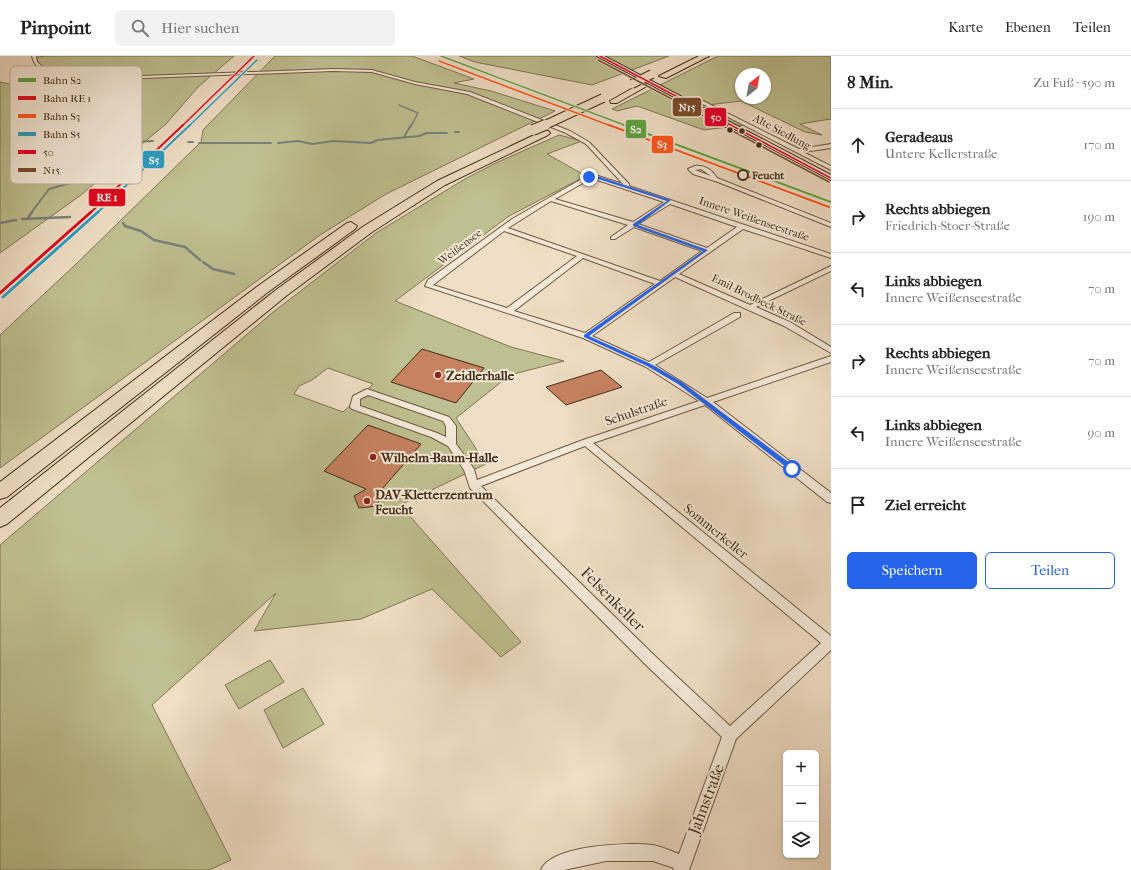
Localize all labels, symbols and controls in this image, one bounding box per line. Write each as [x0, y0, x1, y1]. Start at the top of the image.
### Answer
search box [115, 10, 395, 46]
text: Pinpoint [20, 17, 91, 39]
icon: search [129, 17, 151, 39]
text: Hier suchen [161, 19, 239, 37]
text: Karte [948, 19, 983, 36]
text: Ebenen [1005, 19, 1051, 36]
text: Teilen [1073, 19, 1111, 36]
legend [10, 66, 142, 184]
north arrow [735, 68, 771, 104]
text: 8 Min. [847, 72, 893, 92]
text: Bahn S2 [43, 74, 82, 87]
text: Zu Fuß · 590 m [1033, 75, 1115, 90]
text: Bahn RE 1 [43, 92, 91, 105]
line badge: N15 [672, 97, 702, 117]
text: N15 [679, 101, 696, 114]
line badge: 50 [704, 107, 727, 127]
text: Bahn S3 [43, 110, 80, 123]
text: 50 [711, 111, 721, 124]
street label: Alte Siedlung [750, 111, 813, 153]
line badge: S2 [625, 119, 647, 139]
text: S2 [630, 123, 642, 136]
unlabelled marker [725, 125, 735, 135]
unlabelled marker [737, 126, 747, 136]
text: Bahn S5 [43, 128, 81, 141]
text: Geradeaus [885, 128, 953, 146]
icon: ahead [847, 134, 869, 156]
line badge: S3 [651, 135, 674, 154]
text: 170 m [1083, 137, 1115, 152]
text: S3 [657, 138, 668, 151]
unlabelled marker [754, 140, 764, 150]
text: 50 [43, 146, 54, 159]
text: Untere Kellerstraße [885, 146, 998, 161]
line badge: S5 [142, 150, 165, 169]
text: S5 [149, 154, 159, 167]
text: N15 [43, 164, 60, 177]
route end [580, 168, 598, 186]
marker: Feucht [737, 169, 749, 181]
place label: Feucht [751, 169, 785, 182]
line badge: RE 1 [88, 188, 126, 207]
text: RE 1 [97, 191, 118, 204]
street label: Innere Weißenseestraße [697, 194, 811, 244]
text: Rechts abbiegen [885, 200, 990, 218]
icon: right [847, 206, 869, 228]
text: 190 m [1083, 209, 1115, 224]
text: Friedrich-Stoer-Straße [885, 218, 1010, 233]
street label: Weißensee [435, 226, 485, 268]
street label: Emil-Brodbeck-Straße [710, 271, 809, 329]
text: Links abbiegen [885, 272, 982, 290]
icon: left [847, 278, 869, 300]
text: 70 m [1088, 281, 1115, 296]
text: Innere Weißenseestraße [885, 290, 1022, 305]
text: Rechts abbiegen [885, 344, 990, 362]
icon: right [847, 350, 869, 372]
text: 70 m [1088, 353, 1115, 368]
text: Innere Weißenseestraße [885, 362, 1022, 377]
place label: Zeidlerhalle [446, 368, 515, 383]
marker: Zeidlerhalle [433, 370, 443, 380]
street label: Schulstraße [603, 393, 670, 429]
text: Links abbiegen [885, 416, 982, 434]
icon: left [847, 422, 869, 444]
text: 90 m [1087, 425, 1115, 440]
text: Innere Weißenseestraße [885, 434, 1022, 449]
place label: Wilhelm-Baum-Halle [380, 450, 499, 465]
marker: Wilhelm-Baum-Halle [368, 452, 378, 462]
route start [783, 460, 801, 478]
place label: DAV-Kletterzentrum Feucht [374, 487, 493, 517]
icon: arrive [847, 494, 869, 516]
marker: DAV-Kletterzentrum Feucht [362, 496, 372, 506]
text: Ziel erreicht [885, 496, 966, 514]
street label: Sommerkeller [681, 500, 752, 562]
button: Speichern [847, 552, 977, 589]
button: Teilen [985, 552, 1115, 589]
street label: Felsenkeller [577, 563, 649, 635]
map controls [783, 750, 819, 858]
button: + [783, 750, 819, 786]
street label: Jahnstraße [683, 761, 728, 839]
button: − [783, 786, 819, 822]
button: layers [783, 822, 819, 858]

